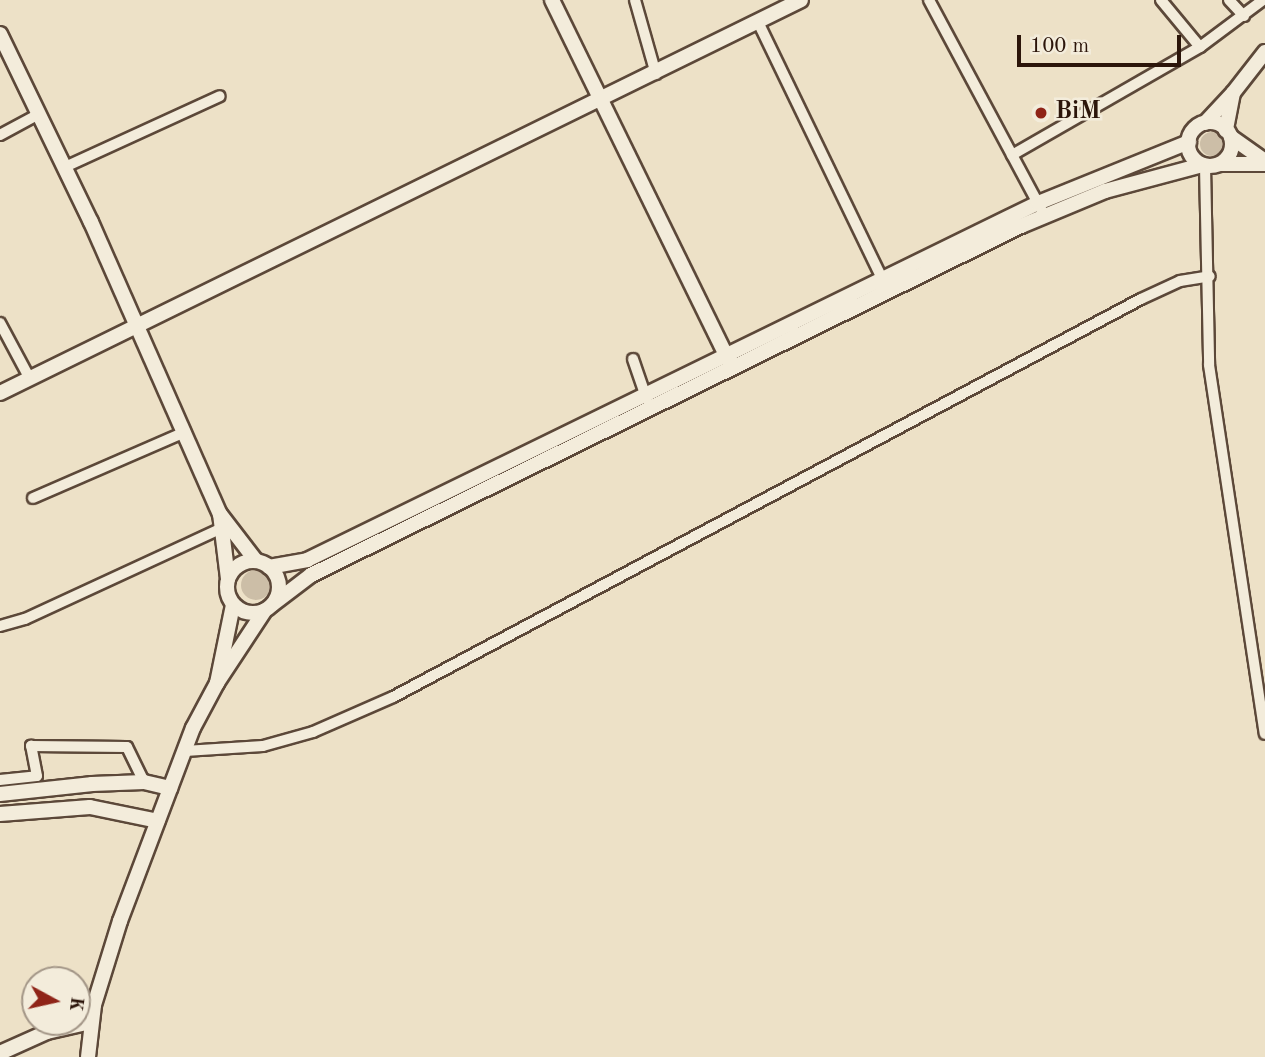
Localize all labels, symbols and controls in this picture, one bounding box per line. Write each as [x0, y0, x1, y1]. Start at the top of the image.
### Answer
scale bar [1020, 21, 1184, 65]
text: 100 m [1030, 36, 1089, 57]
place label: BiM [1055, 99, 1101, 127]
marker: BiM [1033, 105, 1049, 121]
north arrow [21, 966, 91, 1036]
text: K [65, 995, 86, 1012]

